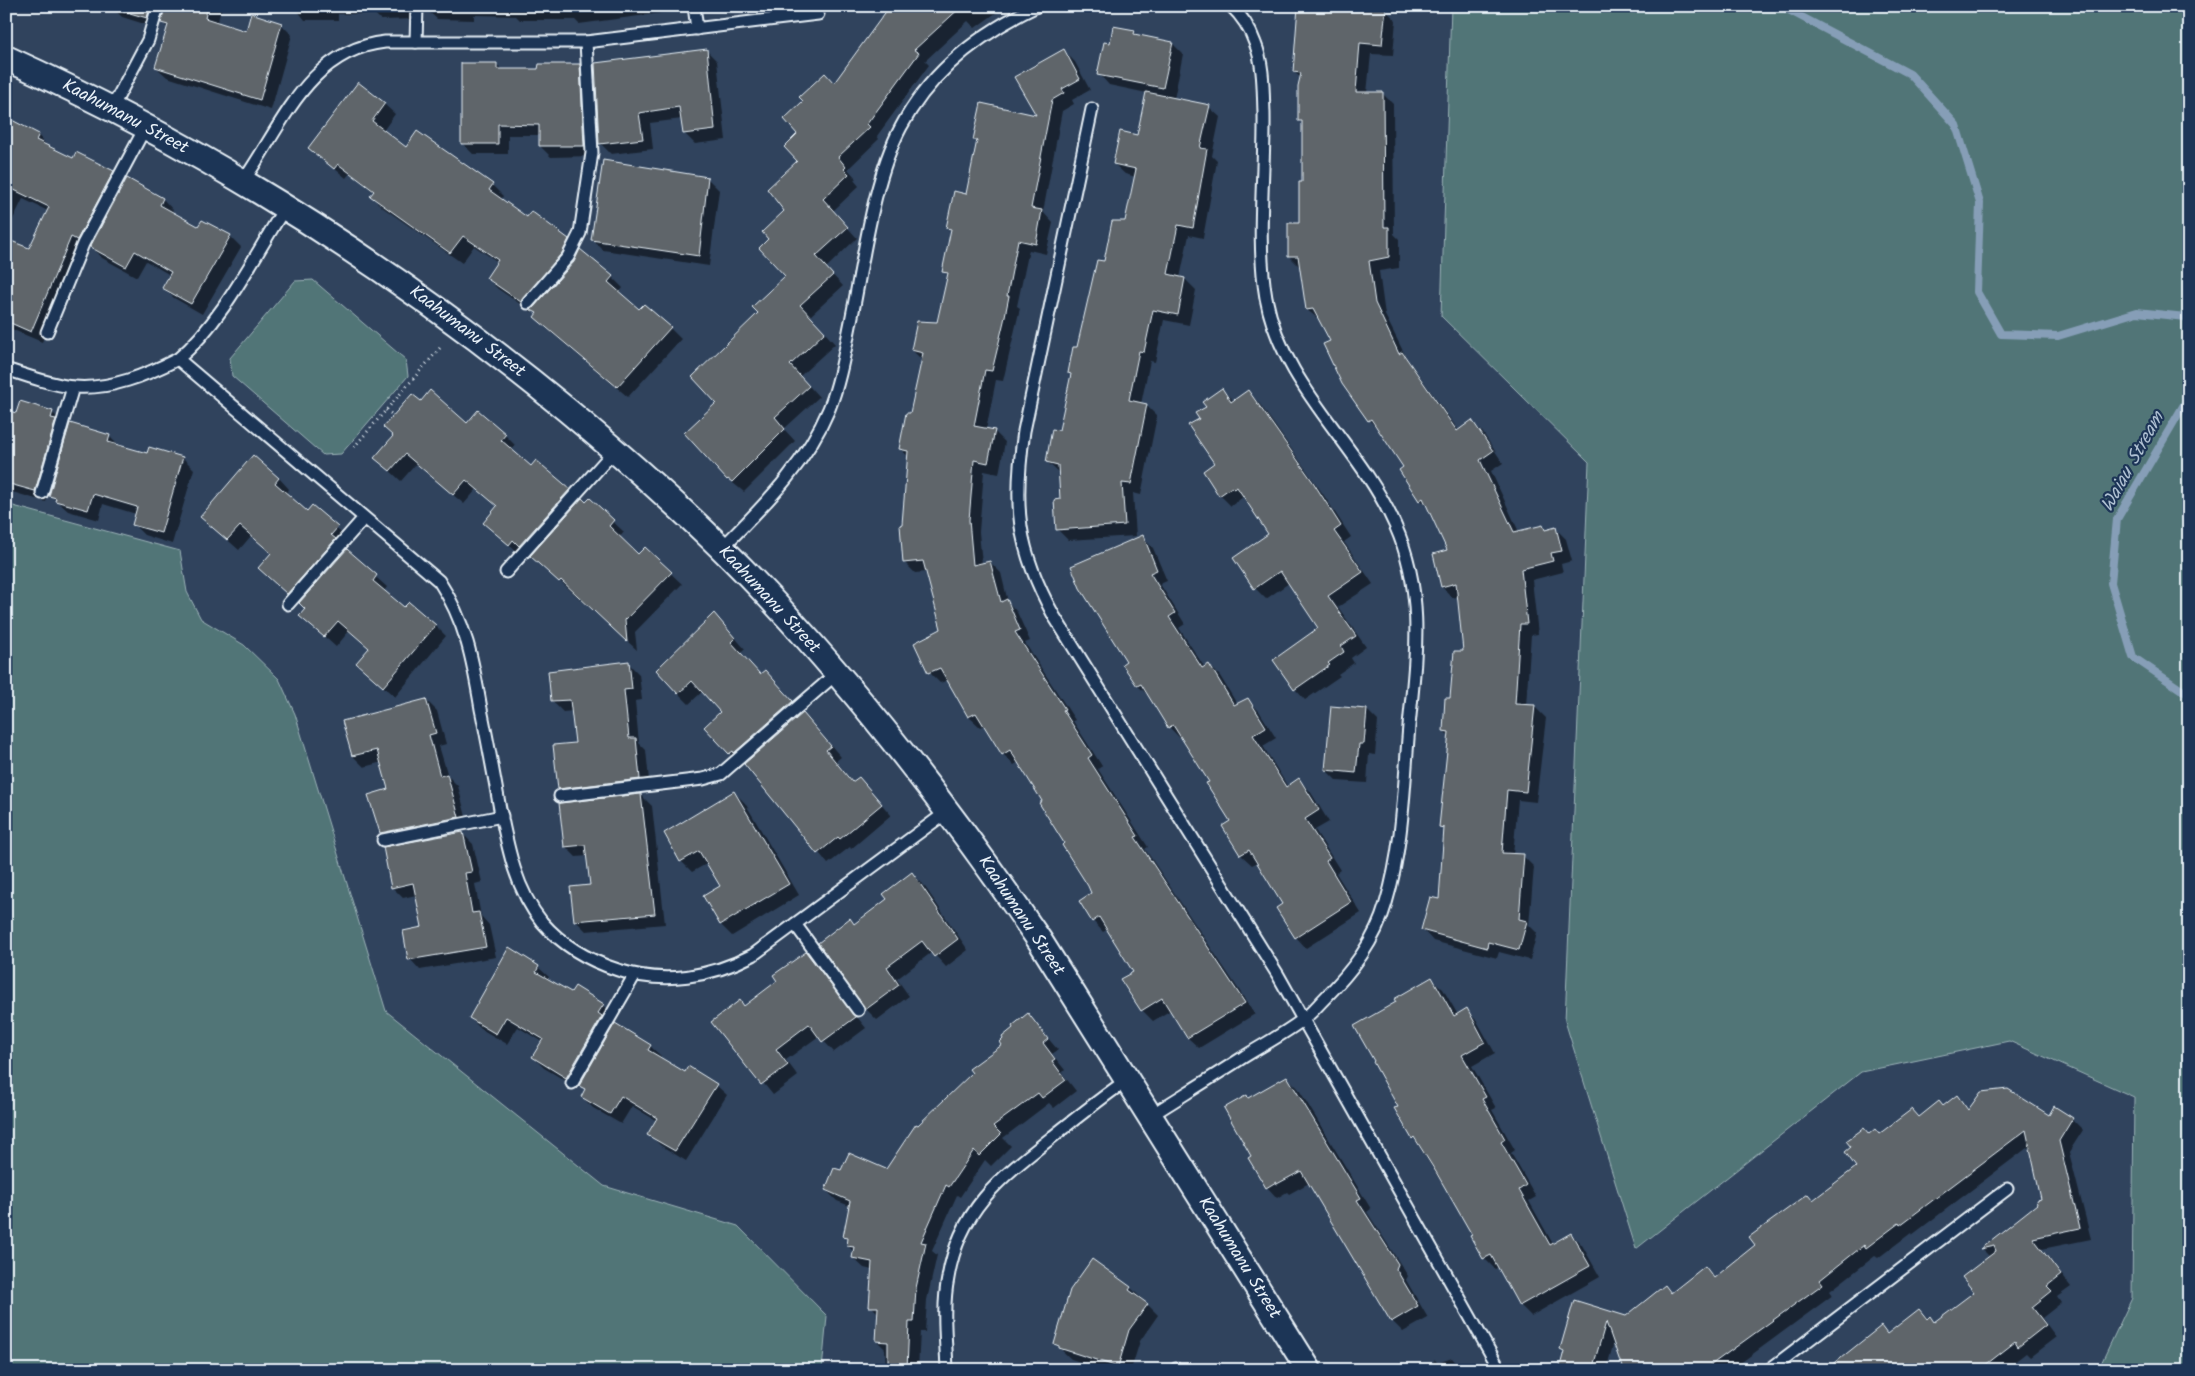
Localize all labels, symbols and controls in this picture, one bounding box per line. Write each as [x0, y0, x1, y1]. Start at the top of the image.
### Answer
street label: Kaahumanu Street [57, 71, 194, 163]
street label: Kaahumanu Street [402, 278, 532, 386]
water label: Waiau Stream [2093, 405, 2174, 517]
street label: Kaahumanu Street [711, 539, 828, 662]
street label: Kaahumanu Street [970, 850, 1073, 983]
street label: Kaahumanu Street [1190, 1191, 1289, 1326]

